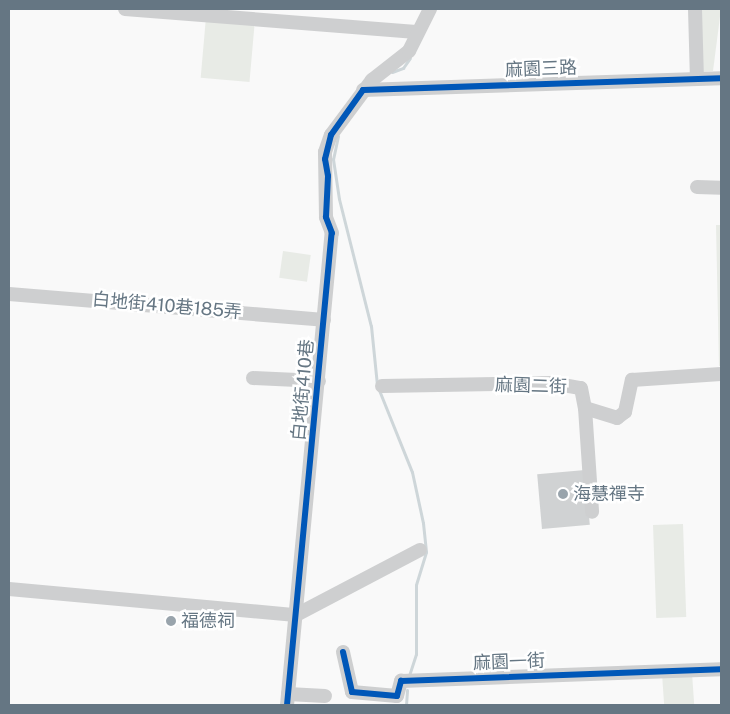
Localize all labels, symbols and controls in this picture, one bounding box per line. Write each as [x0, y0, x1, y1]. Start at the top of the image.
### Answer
street label: 麻園三路 [505, 57, 577, 81]
street label: 白地街410巷185弄 [91, 289, 243, 323]
street label: 白地街410巷 [288, 338, 318, 442]
street label: 麻園二街 [495, 374, 567, 398]
place label: 海慧禪寺 [573, 483, 645, 505]
marker: 海慧禪寺 [557, 488, 569, 500]
place label: 福德祠 [181, 610, 235, 632]
marker: 福德祠 [165, 615, 177, 627]
street label: 麻園一街 [473, 650, 545, 674]

